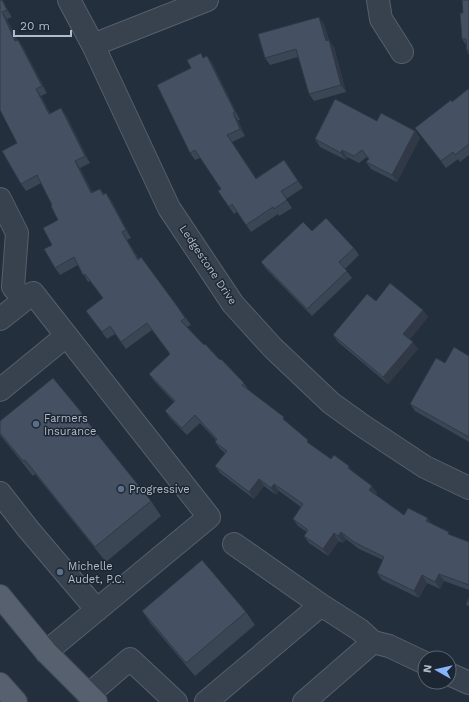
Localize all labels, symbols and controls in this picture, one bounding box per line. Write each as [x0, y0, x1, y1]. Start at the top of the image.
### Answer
scale bar [14, 12, 71, 38]
text: 20 m [20, 19, 50, 33]
street label: Ledgestone Drive [177, 223, 239, 307]
place label: Farmers Insurance [44, 412, 96, 438]
marker: Farmers Insurance [31, 419, 41, 429]
place label: Progressive [129, 483, 190, 496]
marker: Progressive [116, 484, 126, 494]
place label: Michelle Audet, P.C. [68, 560, 125, 586]
marker: Michelle Audet, P.C. [55, 567, 65, 577]
north arrow [417, 650, 457, 690]
text: N [421, 664, 435, 674]

